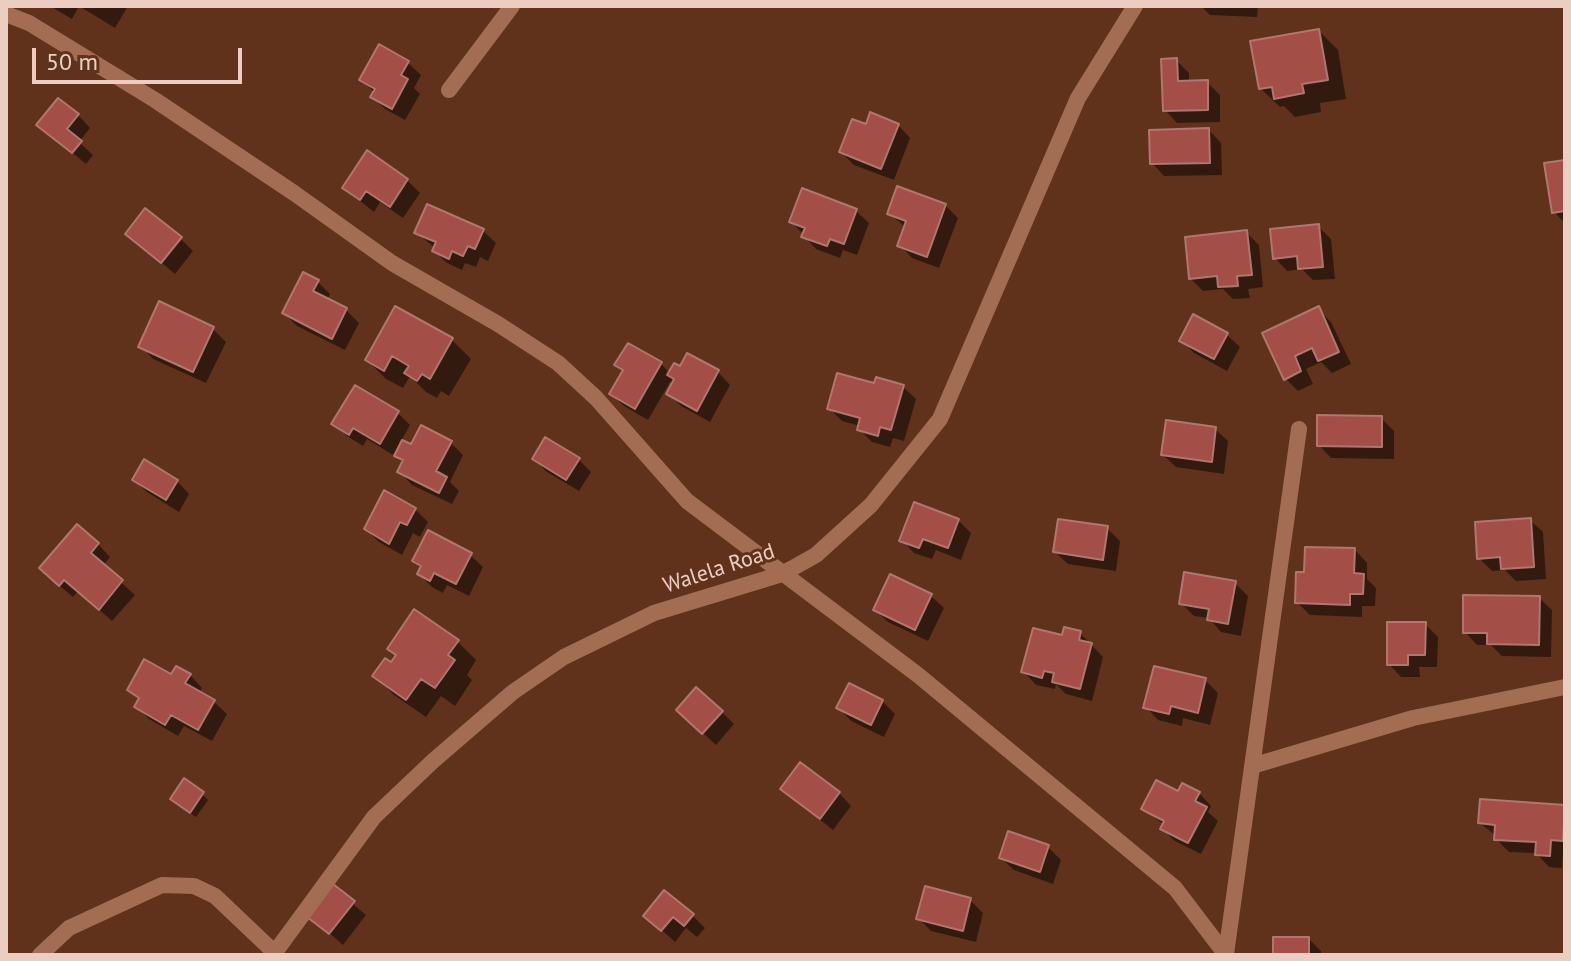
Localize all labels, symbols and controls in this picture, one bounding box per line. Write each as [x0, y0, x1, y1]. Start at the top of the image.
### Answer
scale bar [36, 32, 246, 82]
text: 50 m [46, 46, 98, 77]
street label: Walela Road [660, 539, 778, 599]

